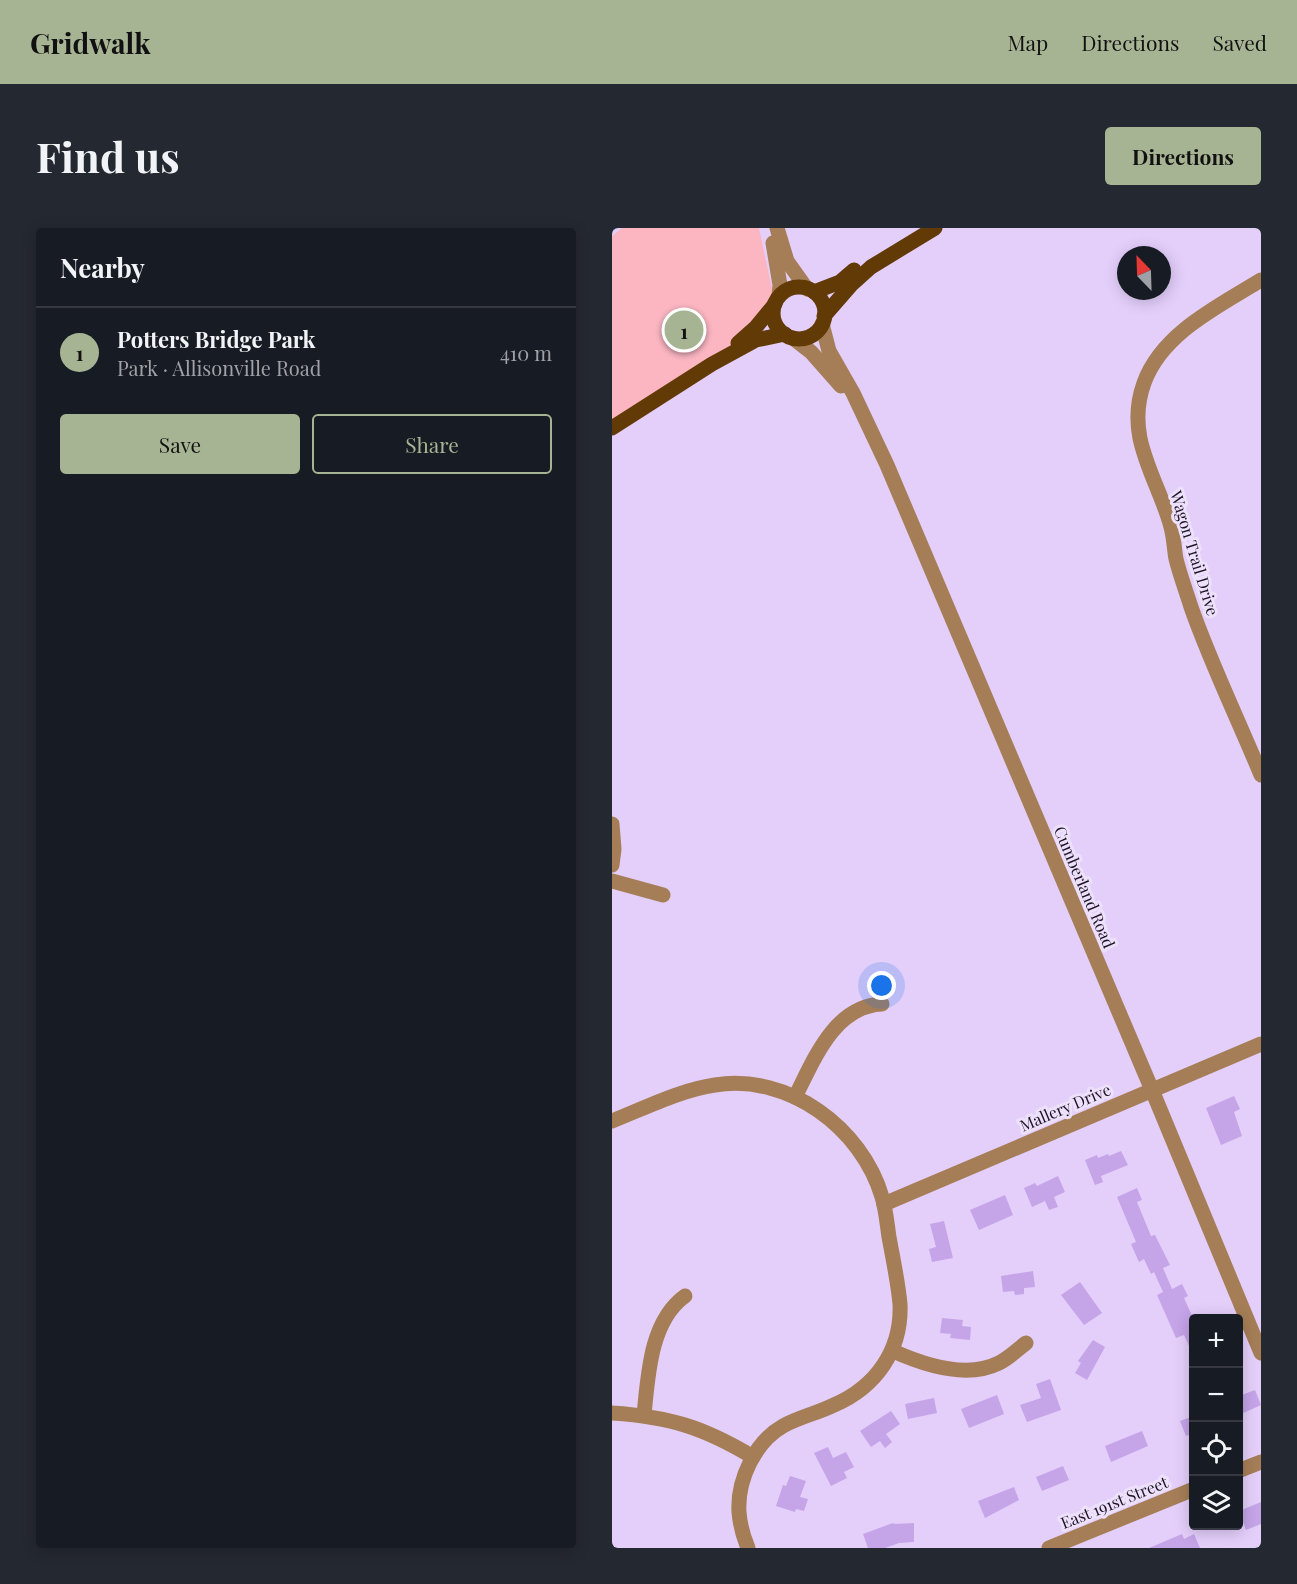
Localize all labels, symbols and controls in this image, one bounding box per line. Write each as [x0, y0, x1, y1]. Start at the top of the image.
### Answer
text: Gridwalk [30, 24, 151, 61]
text: Map [1007, 28, 1048, 56]
text: Directions [1081, 28, 1179, 56]
text: Saved [1212, 28, 1267, 56]
button: Directions [1105, 127, 1261, 185]
text: Find us [36, 128, 180, 184]
north arrow [1117, 246, 1171, 300]
text: Nearby [60, 250, 145, 285]
pin: 1 [664, 308, 704, 352]
text: Potters Bridge Park [117, 324, 315, 354]
text: 1 [76, 339, 83, 366]
text: 410 m [500, 339, 552, 366]
text: Park · Allisonville Road [117, 354, 321, 381]
button: Save [60, 414, 300, 474]
button: Share [312, 414, 552, 474]
street label: Wagon Trail Drive [1166, 487, 1224, 618]
street label: Cumberland Road [1050, 823, 1120, 951]
your location [867, 971, 896, 1000]
street label: Mallery Drive [1016, 1078, 1114, 1136]
map controls [1189, 1314, 1243, 1530]
button: + [1189, 1314, 1243, 1368]
button: − [1189, 1368, 1243, 1422]
button: locate [1189, 1422, 1243, 1476]
street label: East 191st Street [1057, 1471, 1171, 1533]
button: layers [1189, 1476, 1243, 1530]

